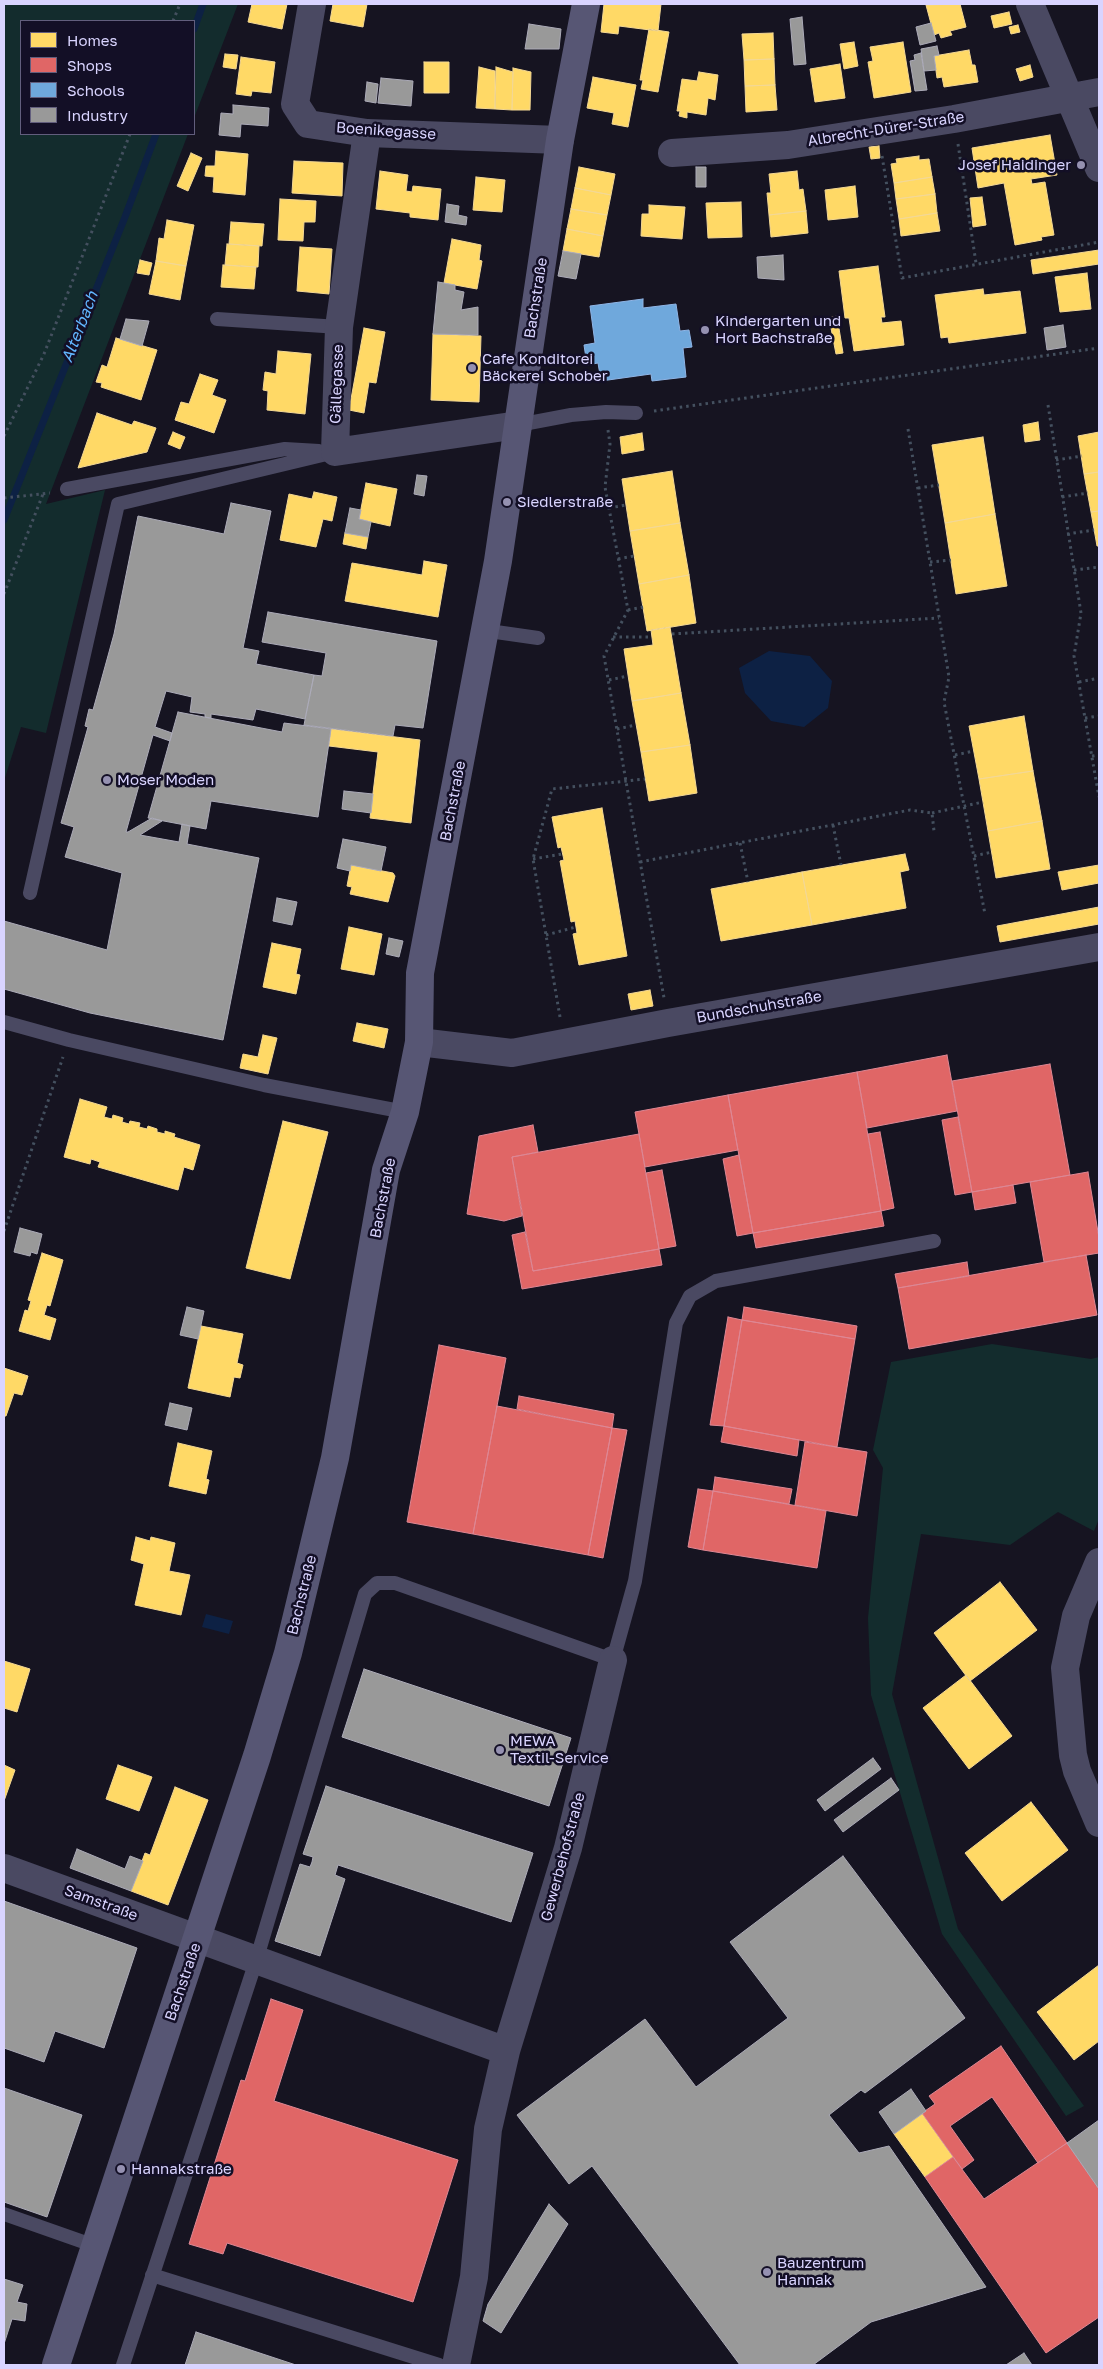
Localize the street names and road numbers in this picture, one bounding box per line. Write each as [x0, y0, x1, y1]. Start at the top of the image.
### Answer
street label: Albrecht-Dürer-Straße [806, 108, 966, 150]
street label: Boenikegasse [335, 119, 437, 143]
street label: Bachstraße [521, 256, 551, 340]
street label: Gällegasse [327, 344, 347, 424]
street label: Bachstraße [436, 759, 470, 843]
street label: Bundschuhstraße [695, 987, 823, 1027]
street label: Bachstraße [366, 1156, 400, 1240]
street label: Bachstraße [283, 1553, 321, 1637]
street label: Gewerbehofstraße [537, 1791, 589, 1923]
street label: Samstraße [62, 1881, 140, 1925]
street label: Bachstraße [161, 1941, 205, 2023]

